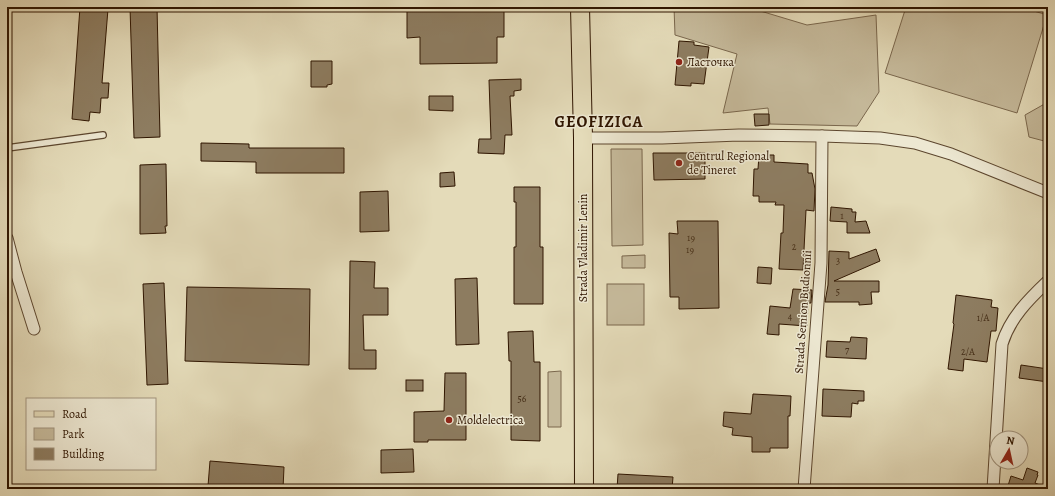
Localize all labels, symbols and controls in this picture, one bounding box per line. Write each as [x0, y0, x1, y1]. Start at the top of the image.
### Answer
place label: Ласточка [687, 54, 734, 70]
marker: Ласточка [674, 57, 684, 67]
district label: GEOFIZICA [555, 111, 643, 133]
place label: Centrul Regional de Tineret [687, 148, 769, 178]
marker: Centrul Regional de Tineret [674, 158, 684, 168]
street label: Strada Vladimir Lenin [575, 193, 591, 302]
house number: 1 [840, 209, 844, 222]
house number: 19 [687, 231, 695, 244]
house number: 2 [792, 240, 797, 253]
house number: 19 [686, 243, 694, 256]
street label: Strada Semion Budionnîi [791, 250, 815, 374]
house number: 3 [836, 254, 840, 267]
house number: 5 [836, 285, 840, 298]
house number: 4 [788, 310, 793, 323]
house number: 1/A [977, 311, 989, 324]
house number: 7 [845, 343, 850, 356]
house number: 2/A [961, 345, 975, 358]
house number: 56 [518, 392, 527, 405]
legend [26, 398, 156, 470]
text: Road [62, 406, 88, 422]
place label: Moldelectrica [457, 412, 524, 428]
marker: Moldelectrica [444, 415, 454, 425]
text: Park [62, 426, 85, 442]
north arrow [989, 430, 1029, 470]
text: N [1005, 433, 1016, 449]
text: Building [62, 446, 104, 462]

